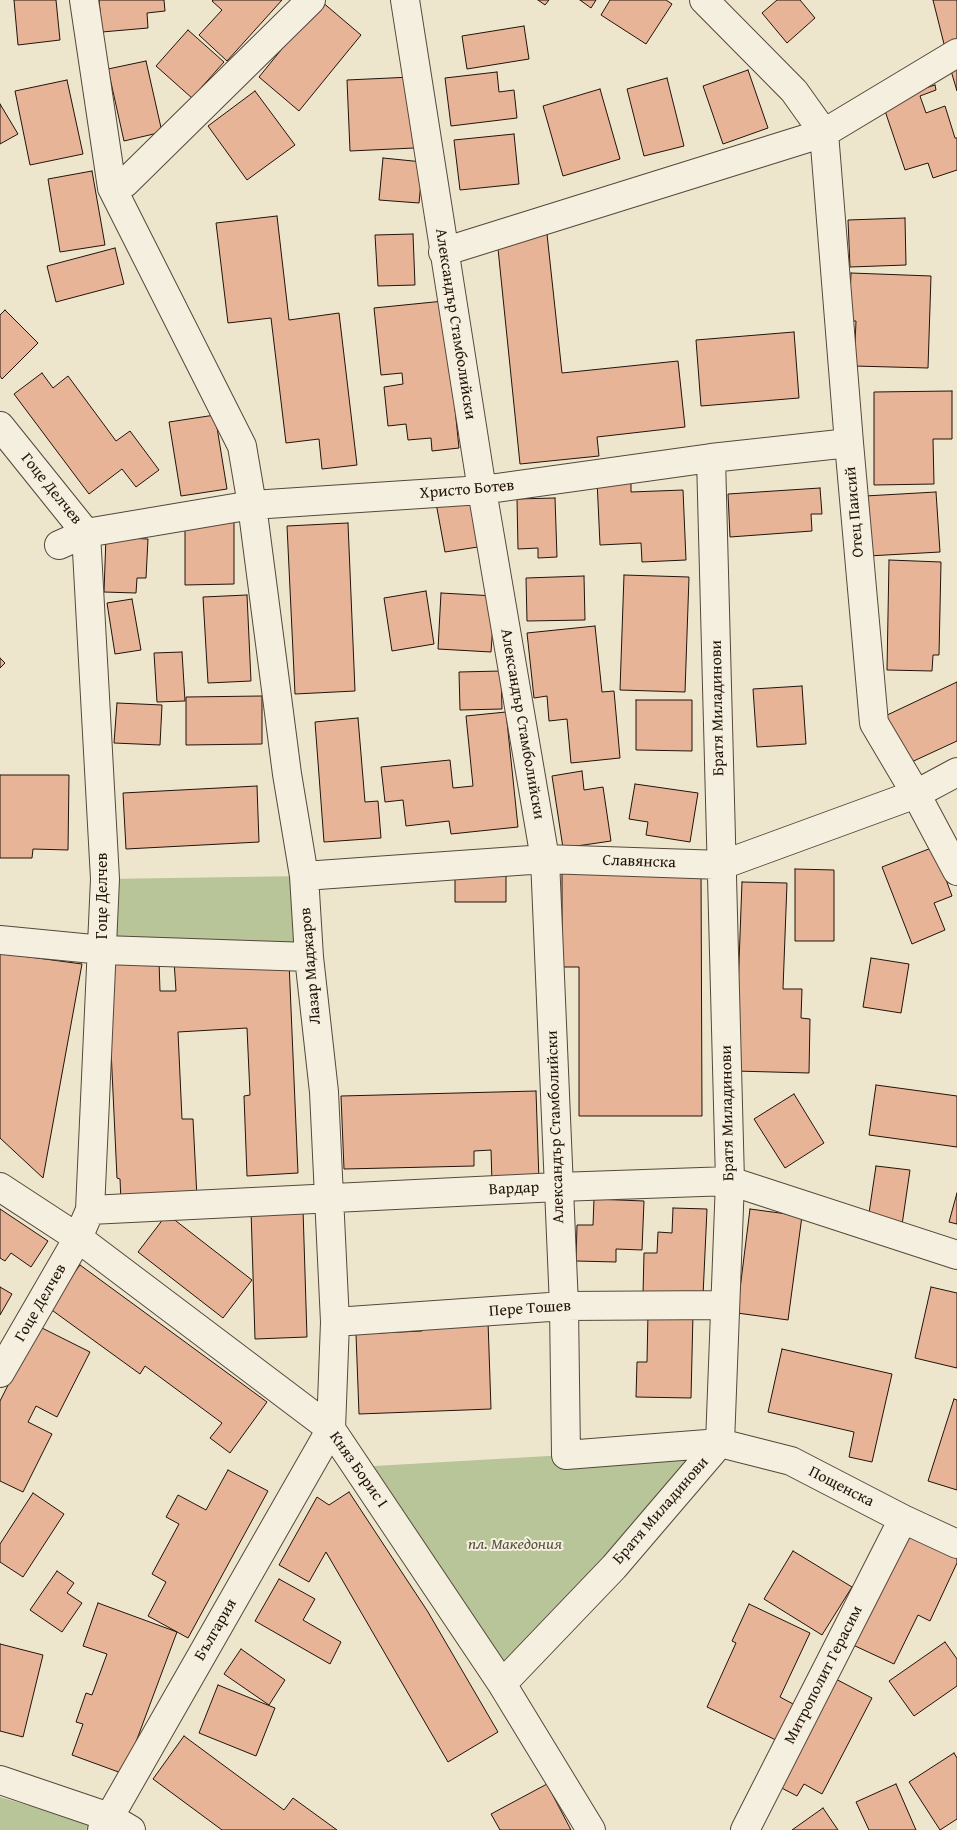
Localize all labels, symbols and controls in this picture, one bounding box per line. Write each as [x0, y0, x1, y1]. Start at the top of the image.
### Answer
street label: Александър Стамболийски [430, 227, 480, 421]
street label: Гоце Делчев [16, 449, 86, 529]
street label: Отец Паисий [841, 466, 869, 558]
street label: Христо Ботев [419, 476, 515, 504]
street label: Александър Стамболийски [496, 627, 548, 821]
street label: Братя Миладинови [707, 640, 729, 776]
street label: Славянска [602, 851, 676, 873]
street label: Гоце Делчев [93, 853, 113, 939]
street label: Лазар Маджаров [296, 907, 326, 1025]
street label: Александър Стамболийски [543, 1030, 569, 1224]
street label: Братя Миладинови [717, 1045, 739, 1181]
street label: Вардар [488, 1178, 540, 1200]
street label: Гоце Делчев [11, 1261, 71, 1345]
street label: Пере Тошев [488, 1297, 572, 1321]
street label: Княз Борис I [325, 1428, 391, 1512]
street label: Братя Миладинови [609, 1453, 713, 1569]
street label: Пощенска [805, 1462, 877, 1512]
park label: пл. Македония [468, 1535, 562, 1555]
street label: България [191, 1596, 241, 1664]
street label: Митрополит Герасим [781, 1603, 867, 1747]

